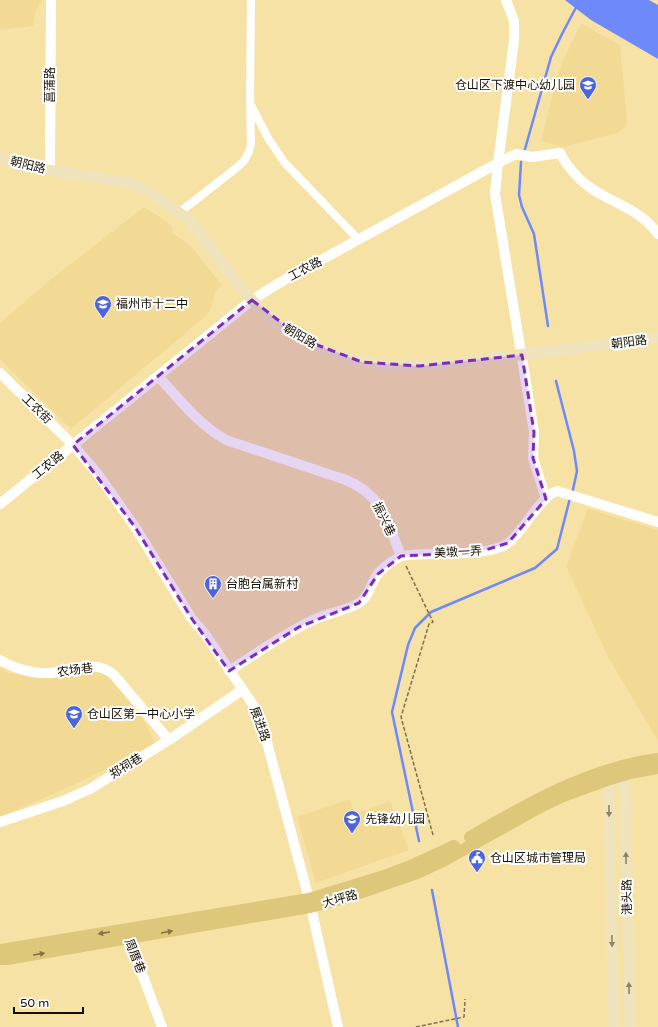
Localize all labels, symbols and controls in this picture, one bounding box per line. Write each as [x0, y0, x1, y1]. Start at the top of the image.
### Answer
street label: 菖蒲路 [43, 67, 57, 103]
school or university icon: 仓山区下渡中心幼儿园 [578, 75, 598, 100]
place label: 仓山区下渡中心幼儿园 [455, 78, 575, 92]
street label: 朝阳路 [9, 154, 47, 176]
street label: 工农路 [286, 254, 324, 284]
school or university icon: 福州市十二中 [93, 294, 113, 319]
place label: 福州市十二中 [116, 297, 188, 311]
street label: 朝阳路 [281, 321, 319, 351]
street label: 朝阳路 [610, 333, 648, 351]
street label: 工农街 [19, 391, 55, 427]
street label: 工农路 [30, 448, 66, 482]
street label: 振兴巷 [370, 500, 398, 538]
street label: 美墩一弄 [434, 544, 482, 560]
building icon: 台胞台属新村 [203, 574, 223, 599]
place label: 台胞台属新村 [226, 577, 299, 591]
street label: 农场巷 [56, 661, 94, 679]
school or university icon: 仓山区第一中心小学 [64, 704, 84, 729]
street label: 展进路 [247, 705, 273, 743]
place label: 仓山区第一中心小学 [87, 707, 195, 721]
street label: 郑祠巷 [107, 751, 145, 781]
one-way arrow [606, 805, 612, 818]
school or university icon: 先锋幼儿园 [342, 809, 362, 834]
place label: 先锋幼儿园 [365, 812, 425, 826]
public building icon: 仓山区城市管理局 [467, 848, 487, 873]
place label: 仓山区城市管理局 [490, 851, 586, 865]
one-way arrow [623, 851, 629, 864]
street label: 港头路 [620, 879, 634, 915]
street label: 大坪路 [321, 887, 359, 911]
one-way arrow [161, 929, 173, 935]
one-way arrow [98, 930, 110, 936]
one-way arrow [609, 935, 615, 948]
street label: 周厝巷 [122, 937, 148, 975]
one-way arrow [32, 951, 45, 957]
one-way arrow [626, 981, 632, 994]
scale bar [14, 989, 83, 1015]
text: 50 m [20, 996, 49, 1010]

